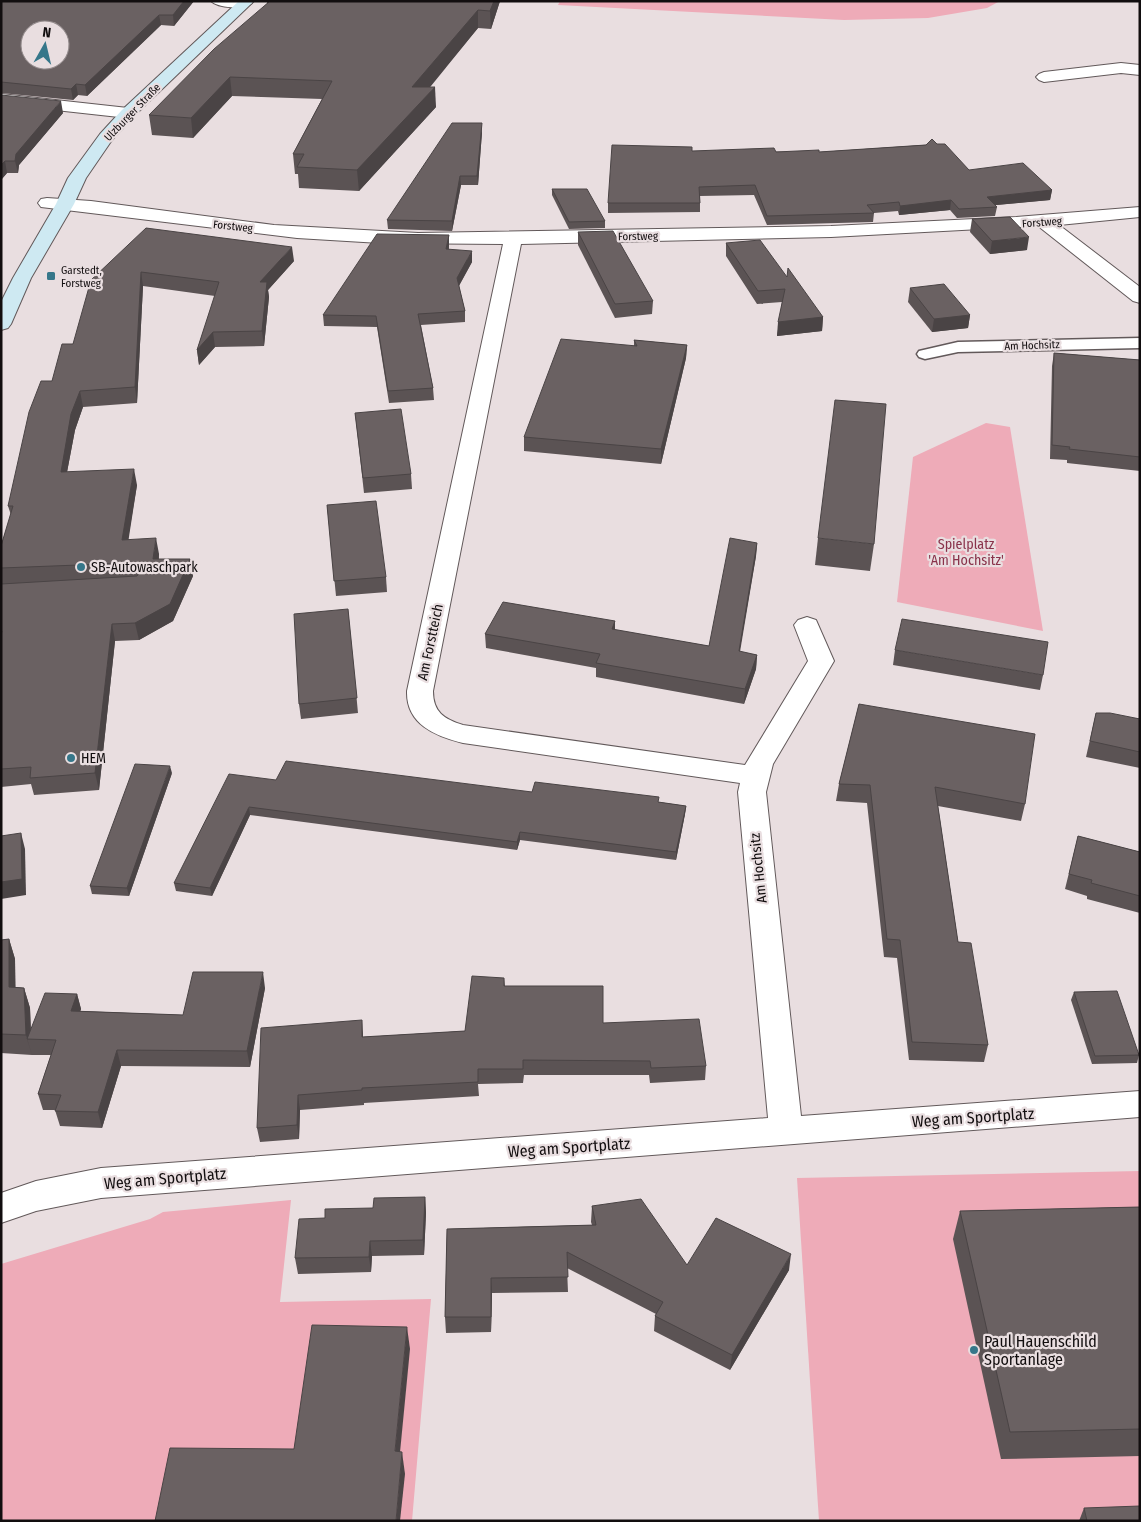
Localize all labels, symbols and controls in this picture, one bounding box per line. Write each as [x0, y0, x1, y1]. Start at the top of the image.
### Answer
north arrow [20, 20, 70, 70]
text: N [41, 24, 52, 42]
street label: Ulzburger Straße [102, 81, 163, 144]
street label: Forstweg [1022, 215, 1063, 230]
street label: Forstweg [212, 218, 254, 235]
street label: Forstweg [618, 230, 659, 243]
place label: Garstedt, Forstweg [61, 264, 102, 290]
marker: Garstedt, Forstweg [45, 270, 57, 282]
street label: Am Hochsitz [1004, 338, 1060, 353]
park label: Spielplatz 'Am Hochsitz' [928, 536, 1004, 569]
place label: SB-Autowaschpark [91, 559, 198, 576]
marker: SB-Autowaschpark [75, 561, 87, 573]
street label: Am Forstteich [414, 602, 447, 682]
place label: HEM [81, 750, 106, 767]
marker: HEM [65, 752, 77, 764]
street label: Am Hochsitz [746, 832, 771, 904]
street label: Weg am Sportplatz [911, 1104, 1035, 1131]
street label: Weg am Sportplatz [507, 1134, 631, 1161]
street label: Weg am Sportplatz [103, 1164, 227, 1193]
place label: Paul Hauenschild Sportanlage [984, 1332, 1097, 1369]
marker: Paul Hauenschild Sportanlage [968, 1344, 980, 1356]

